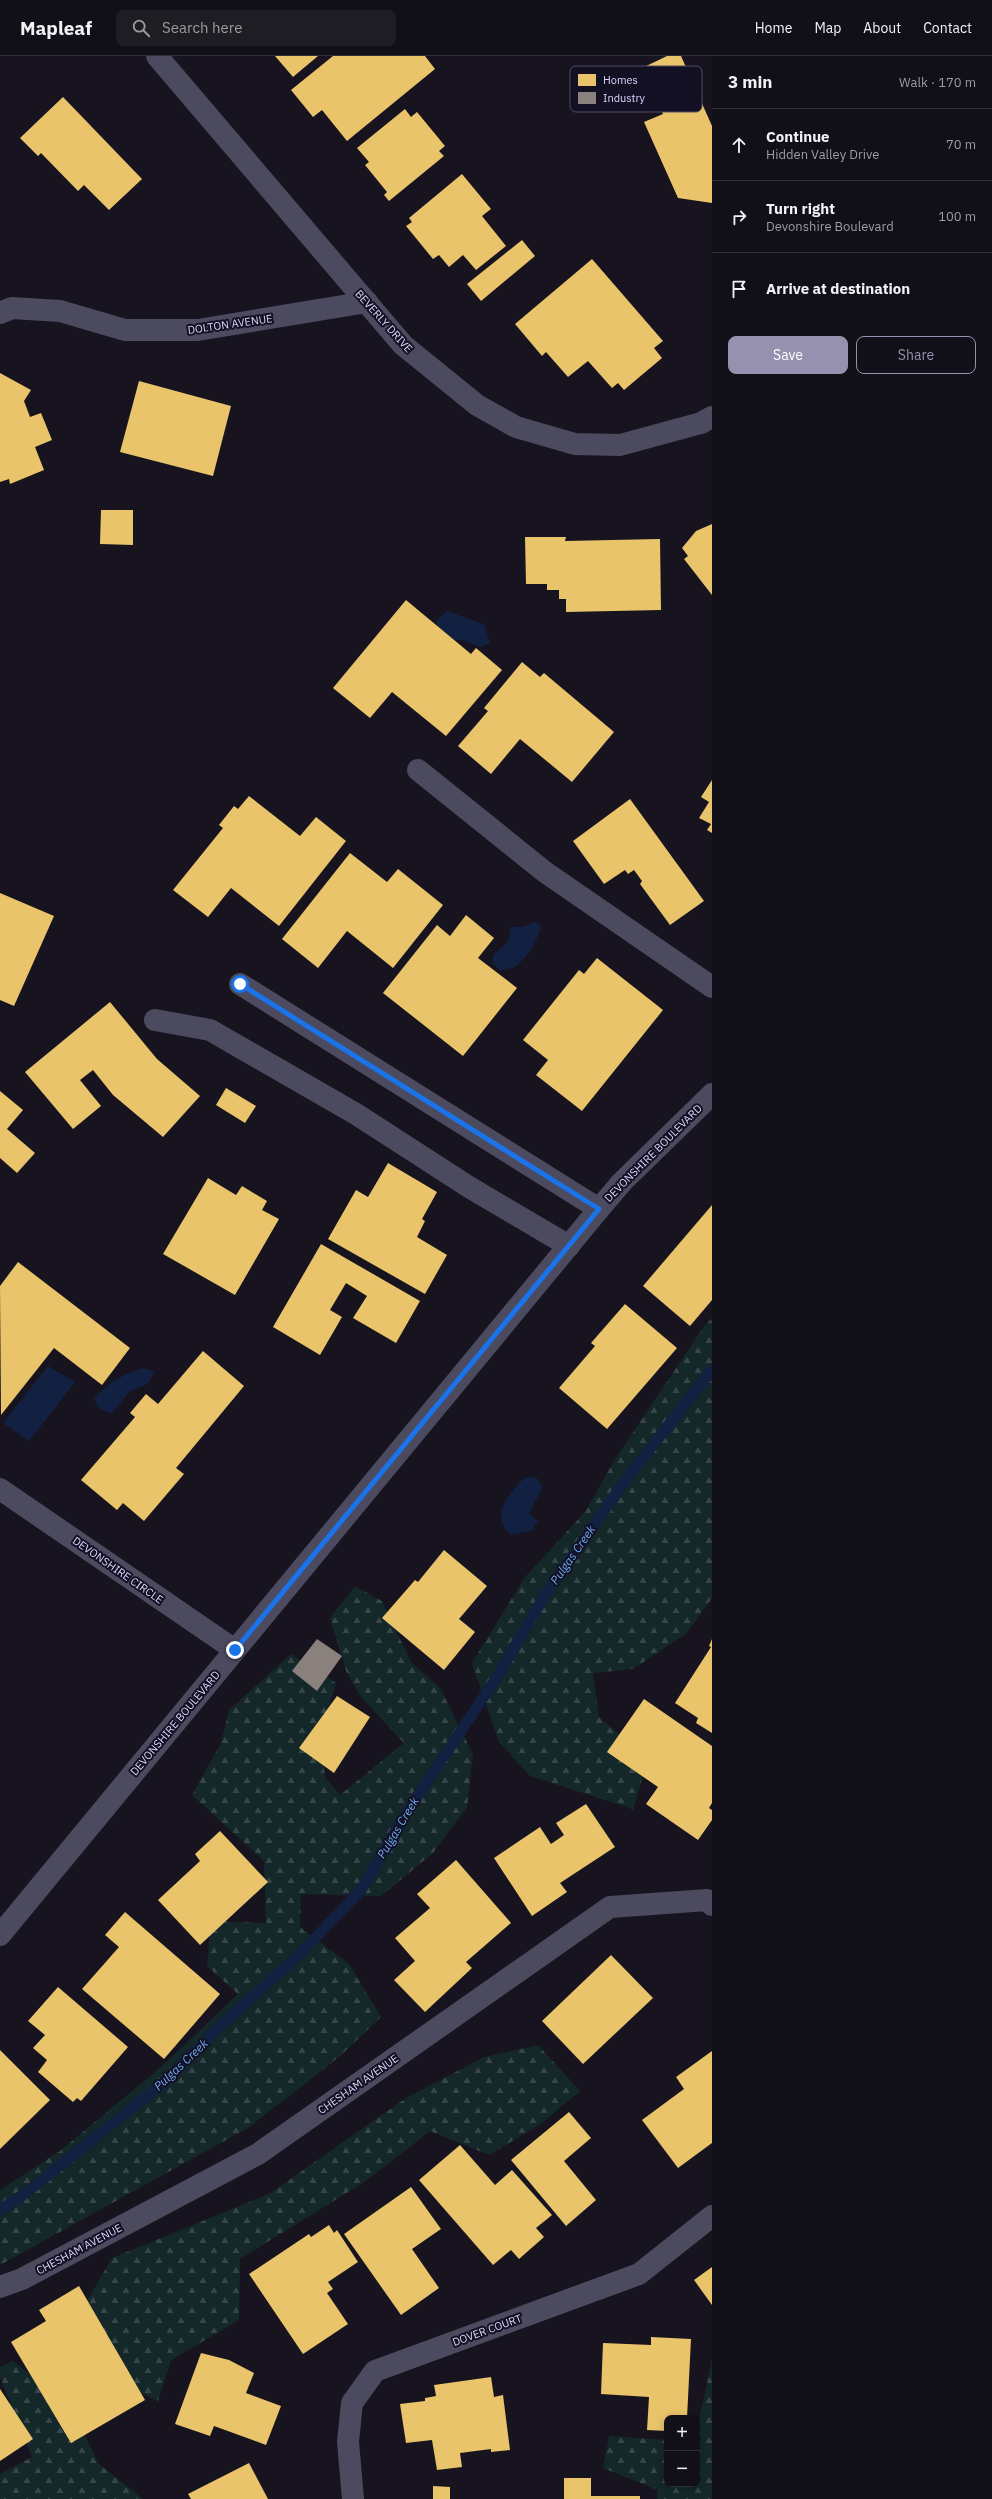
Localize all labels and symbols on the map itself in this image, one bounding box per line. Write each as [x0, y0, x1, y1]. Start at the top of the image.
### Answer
legend [570, 66, 702, 112]
text: Homes [603, 73, 638, 87]
text: Industry [603, 91, 646, 105]
street label: BEVERLY DRIVE [352, 287, 416, 355]
street label: DOLTON AVENUE [187, 311, 273, 337]
route start [231, 975, 249, 993]
street label: DEVONSHIRE BOULEVARD [601, 1101, 705, 1205]
water label: Pulgas Creek [547, 1522, 599, 1587]
street label: DEVONSHIRE CIRCLE [70, 1533, 166, 1607]
route end [226, 1641, 244, 1659]
street label: DEVONSHIRE BOULEVARD [127, 1668, 223, 1778]
water label: Pulgas Creek [373, 1794, 422, 1861]
water label: Pulgas Creek [150, 2035, 211, 2094]
street label: CHESHAM AVENUE [315, 2051, 401, 2117]
street label: CHESHAM AVENUE [34, 2220, 124, 2278]
street label: DOVER COURT [450, 2311, 524, 2349]

